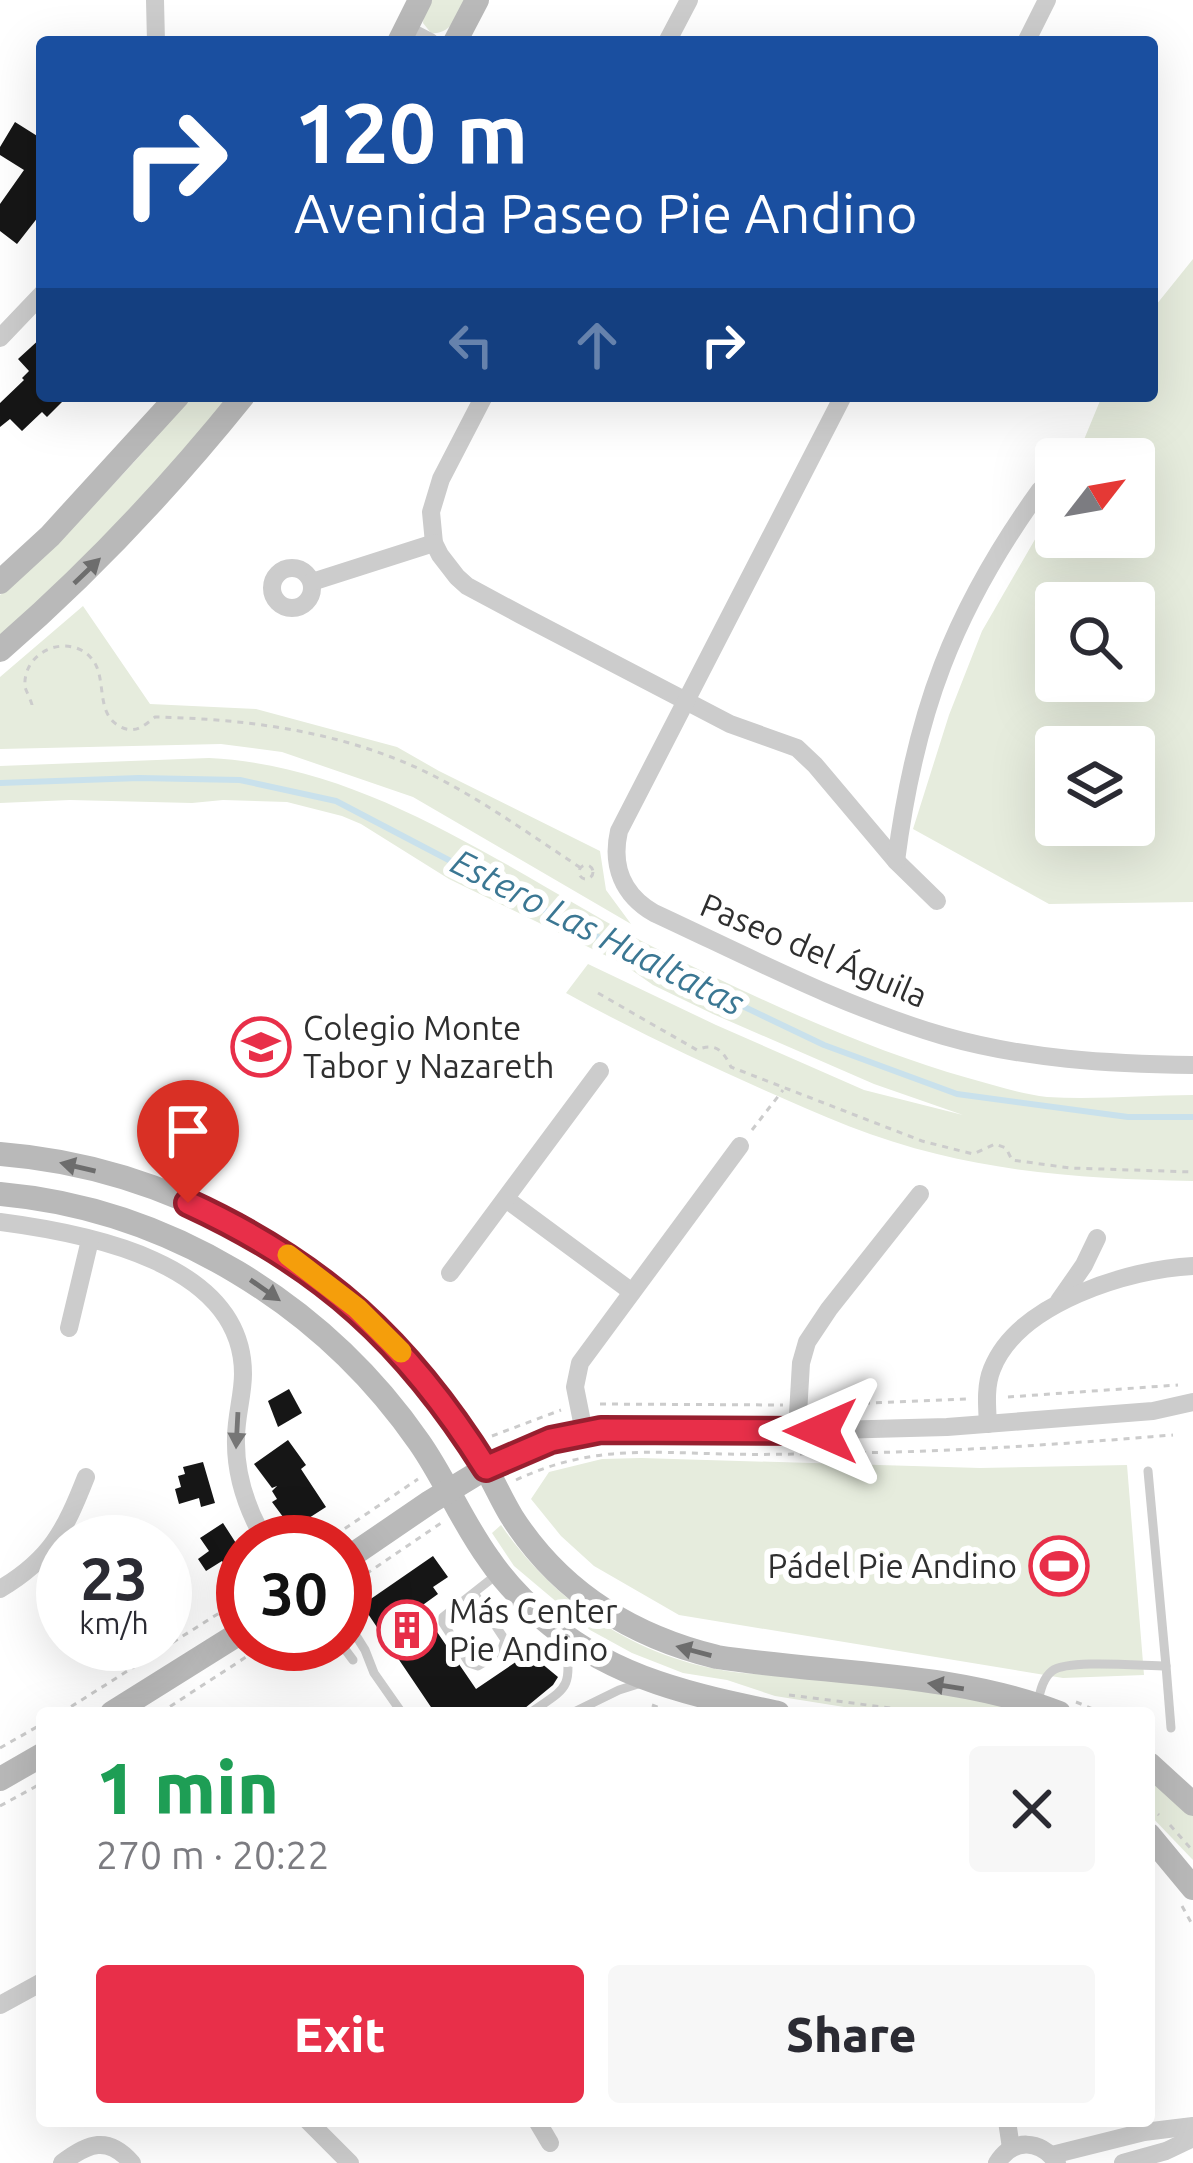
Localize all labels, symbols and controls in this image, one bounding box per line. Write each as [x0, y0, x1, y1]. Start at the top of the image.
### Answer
icon: right [96, 84, 252, 240]
text: 120 m [294, 85, 528, 179]
text: Avenida Paseo Pie Andino [294, 183, 918, 243]
icon: left [438, 312, 504, 378]
icon: ahead [564, 312, 630, 378]
icon: right [690, 312, 756, 378]
north arrow [1035, 438, 1155, 558]
map controls [1035, 438, 1155, 846]
one-way arrow [72, 558, 101, 586]
button: search [1035, 582, 1155, 702]
button: layers [1035, 726, 1155, 846]
water label: Estero Las Hualtatas [445, 840, 751, 1023]
street label: Paseo del Águila [695, 883, 934, 1014]
place label: Colegio Monte Tabor y Nazareth [303, 1009, 554, 1084]
school or university icon: Colegio Monte Tabor y Nazareth [230, 1016, 292, 1078]
pin [137, 1080, 239, 1203]
icon: arrive [155, 1098, 221, 1164]
one-way arrow [59, 1157, 97, 1176]
one-way arrow [248, 1278, 281, 1301]
position arrow [758, 1368, 884, 1494]
one-way arrow [228, 1412, 247, 1449]
speed limit sign: 30 [216, 1515, 372, 1671]
sports icon: Pádel Pie Andino [1028, 1535, 1090, 1597]
text: 23 [80, 1544, 148, 1611]
place label: Pádel Pie Andino [768, 1547, 1017, 1584]
place label: Más Center Pie Andino [449, 1592, 618, 1667]
building icon: Más Center Pie Andino [376, 1599, 438, 1661]
text: km/h [79, 1606, 149, 1640]
one-way arrow [676, 1640, 713, 1659]
one-way arrow [927, 1676, 964, 1695]
button: close [969, 1746, 1095, 1872]
text: 1 min [96, 1747, 279, 1828]
text: 270 m · 20:22 [96, 1833, 330, 1876]
button: Exit [96, 1965, 584, 2103]
button: Share [608, 1965, 1095, 2103]

